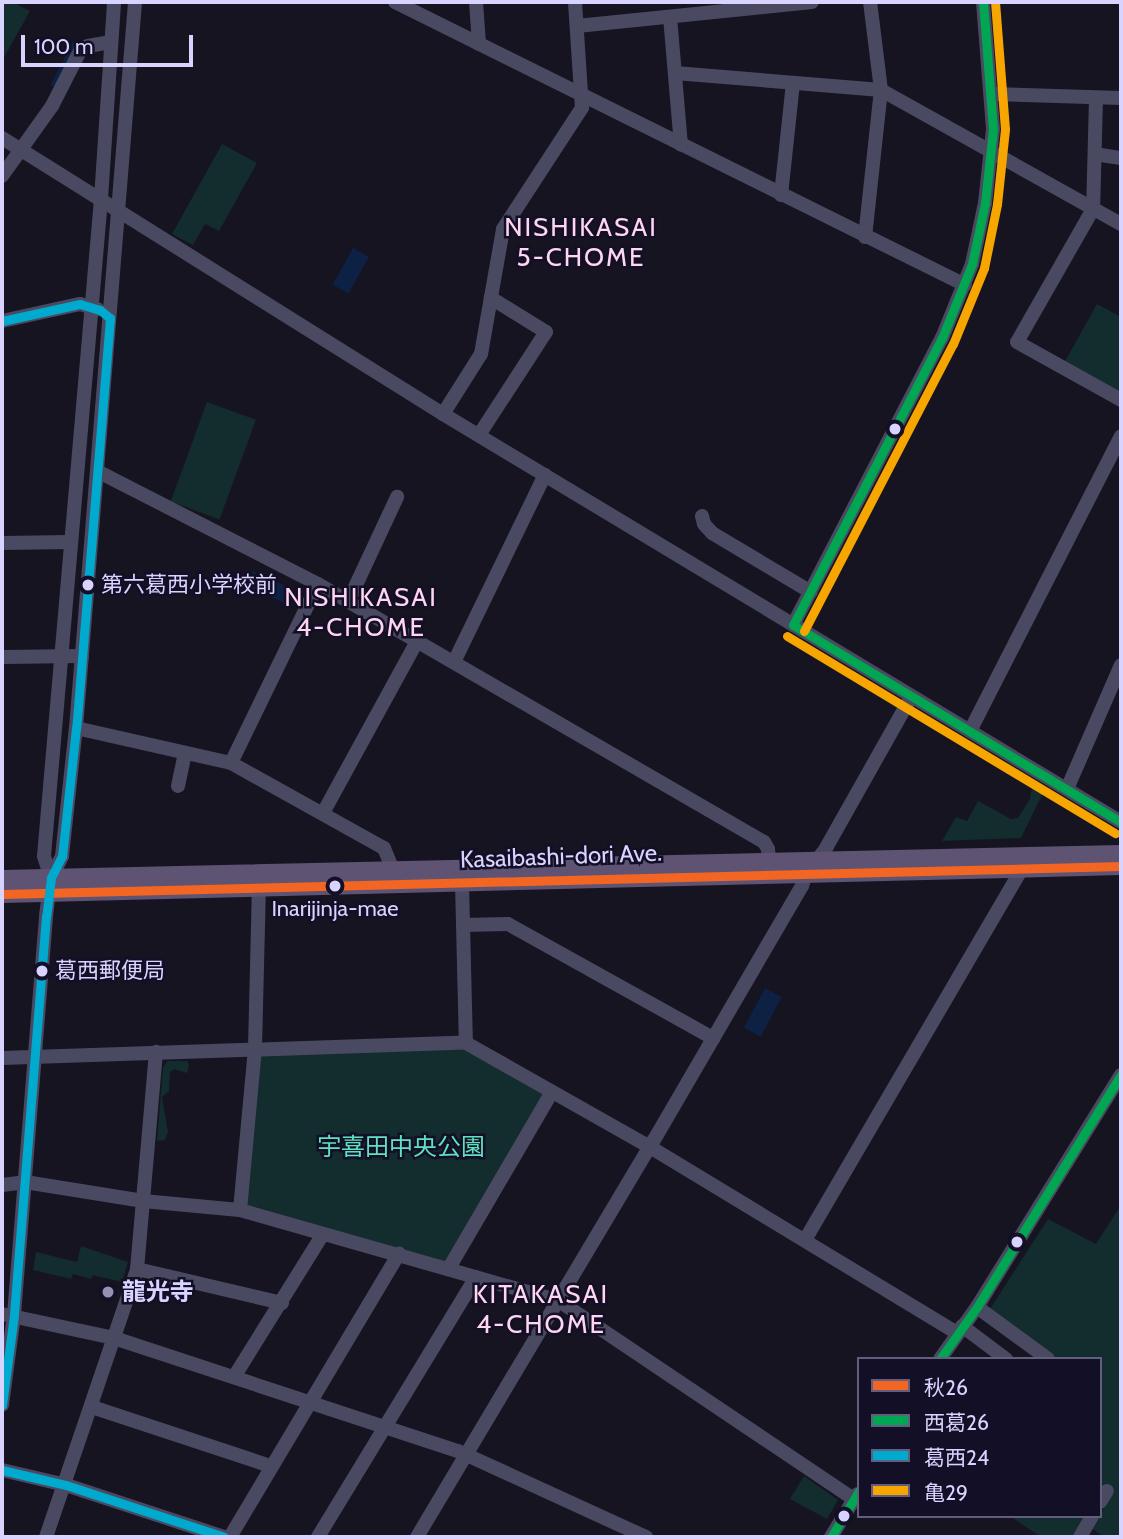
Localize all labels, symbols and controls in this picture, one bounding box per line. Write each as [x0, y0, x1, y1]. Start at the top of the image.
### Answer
scale bar [24, 21, 196, 65]
text: 100 m [34, 34, 93, 59]
district label: NISHIKASAI 5-CHOME [505, 212, 657, 274]
unlabelled marker [888, 422, 902, 436]
place label: 第六葛西小学校前 [101, 572, 277, 598]
marker: 第六葛西小学校前 [81, 578, 95, 592]
district label: NISHIKASAI 4-CHOME [285, 582, 437, 644]
street label: Kasaibashi-dori Ave. [460, 838, 662, 874]
marker: Inarijinja-mae [328, 879, 342, 893]
place label: Inarijinja-mae [271, 896, 399, 922]
place label: 葛西郵便局 [55, 958, 165, 984]
marker: 葛西郵便局 [35, 964, 49, 978]
park label: 宇喜田中央公園 [317, 1133, 485, 1161]
unlabelled marker [1010, 1235, 1024, 1249]
place label: 龍光寺 [122, 1278, 194, 1306]
district label: KITAKASAI 4-CHOME [474, 1279, 608, 1340]
marker: 龍光寺 [100, 1284, 116, 1300]
legend [857, 1357, 1102, 1518]
text: 秋26 [924, 1375, 968, 1400]
text: 西葛26 [924, 1410, 989, 1435]
text: 葛西24 [924, 1445, 989, 1470]
text: 亀29 [924, 1480, 968, 1505]
unlabelled marker [837, 1509, 851, 1523]

